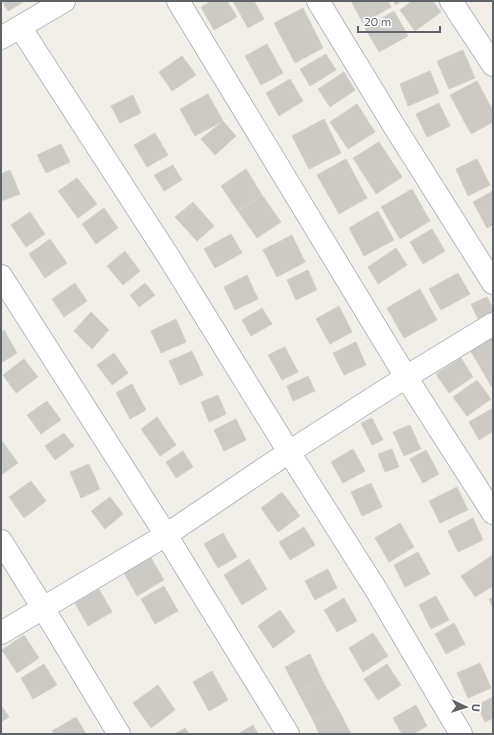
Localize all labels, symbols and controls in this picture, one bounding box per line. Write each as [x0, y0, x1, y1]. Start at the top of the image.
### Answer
scale bar [358, 8, 440, 34]
text: 20 m [364, 14, 391, 28]
north arrow [446, 687, 486, 727]
text: U [470, 703, 483, 712]

